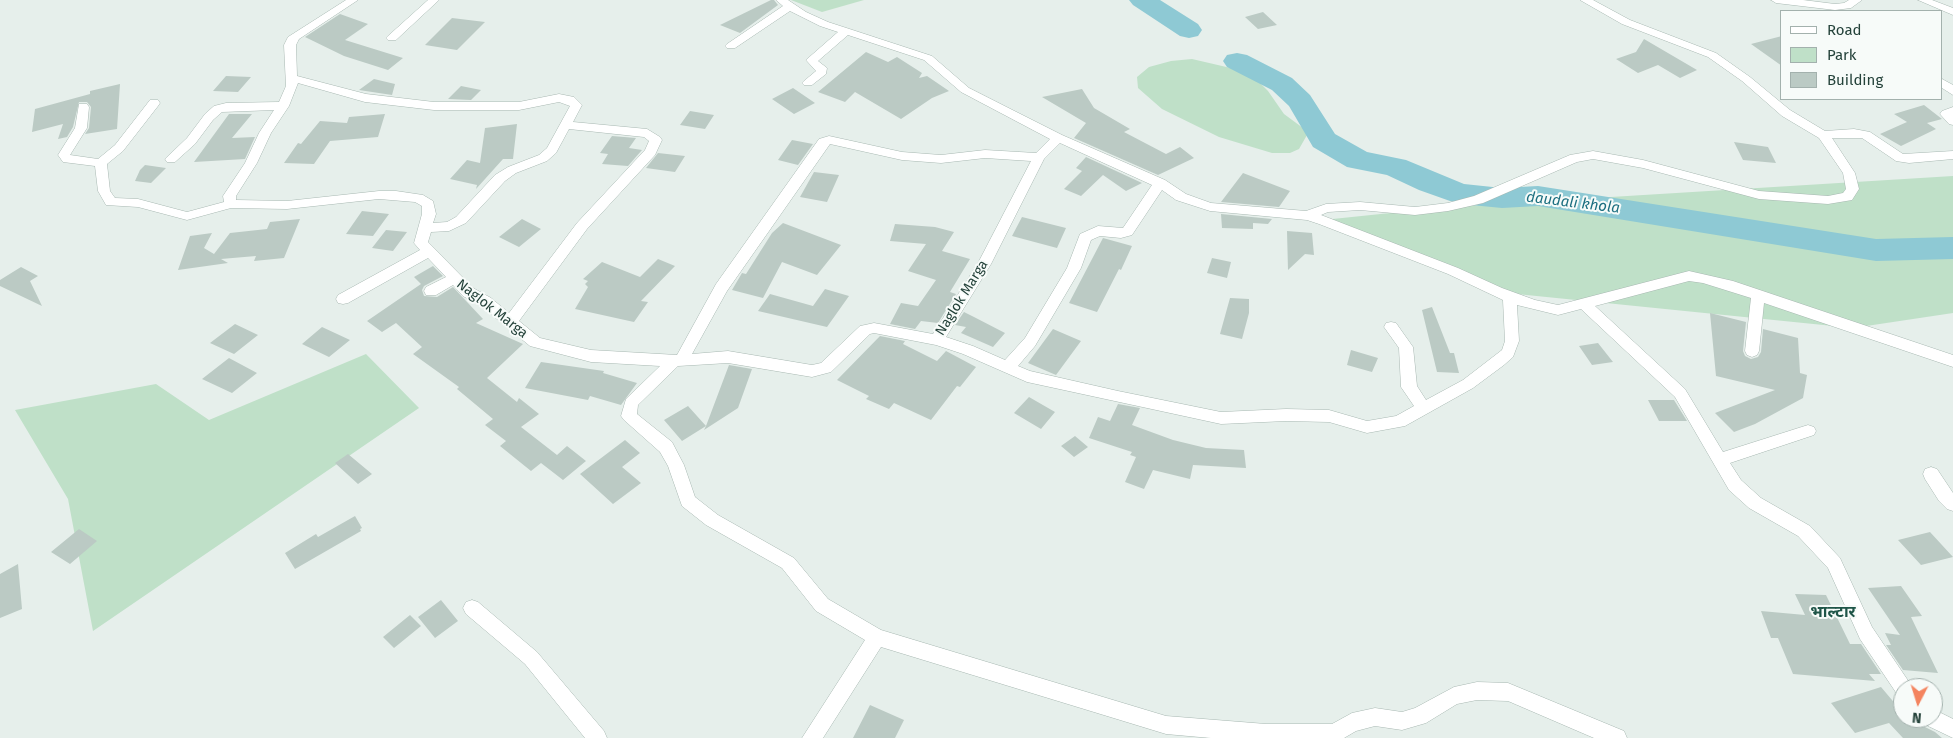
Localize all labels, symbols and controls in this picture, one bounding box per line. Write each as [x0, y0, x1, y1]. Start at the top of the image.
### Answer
legend [1780, 10, 1943, 100]
text: Road [1827, 21, 1862, 39]
text: Park [1827, 46, 1857, 64]
text: Building [1827, 71, 1883, 89]
water label: daudali khola [1525, 188, 1621, 218]
street label: Naglok Marga [932, 257, 992, 339]
street label: Naglok Marga [453, 276, 531, 342]
district label: भाल्टार [1810, 603, 1856, 623]
north arrow [1893, 678, 1943, 728]
text: N [1911, 709, 1922, 726]

